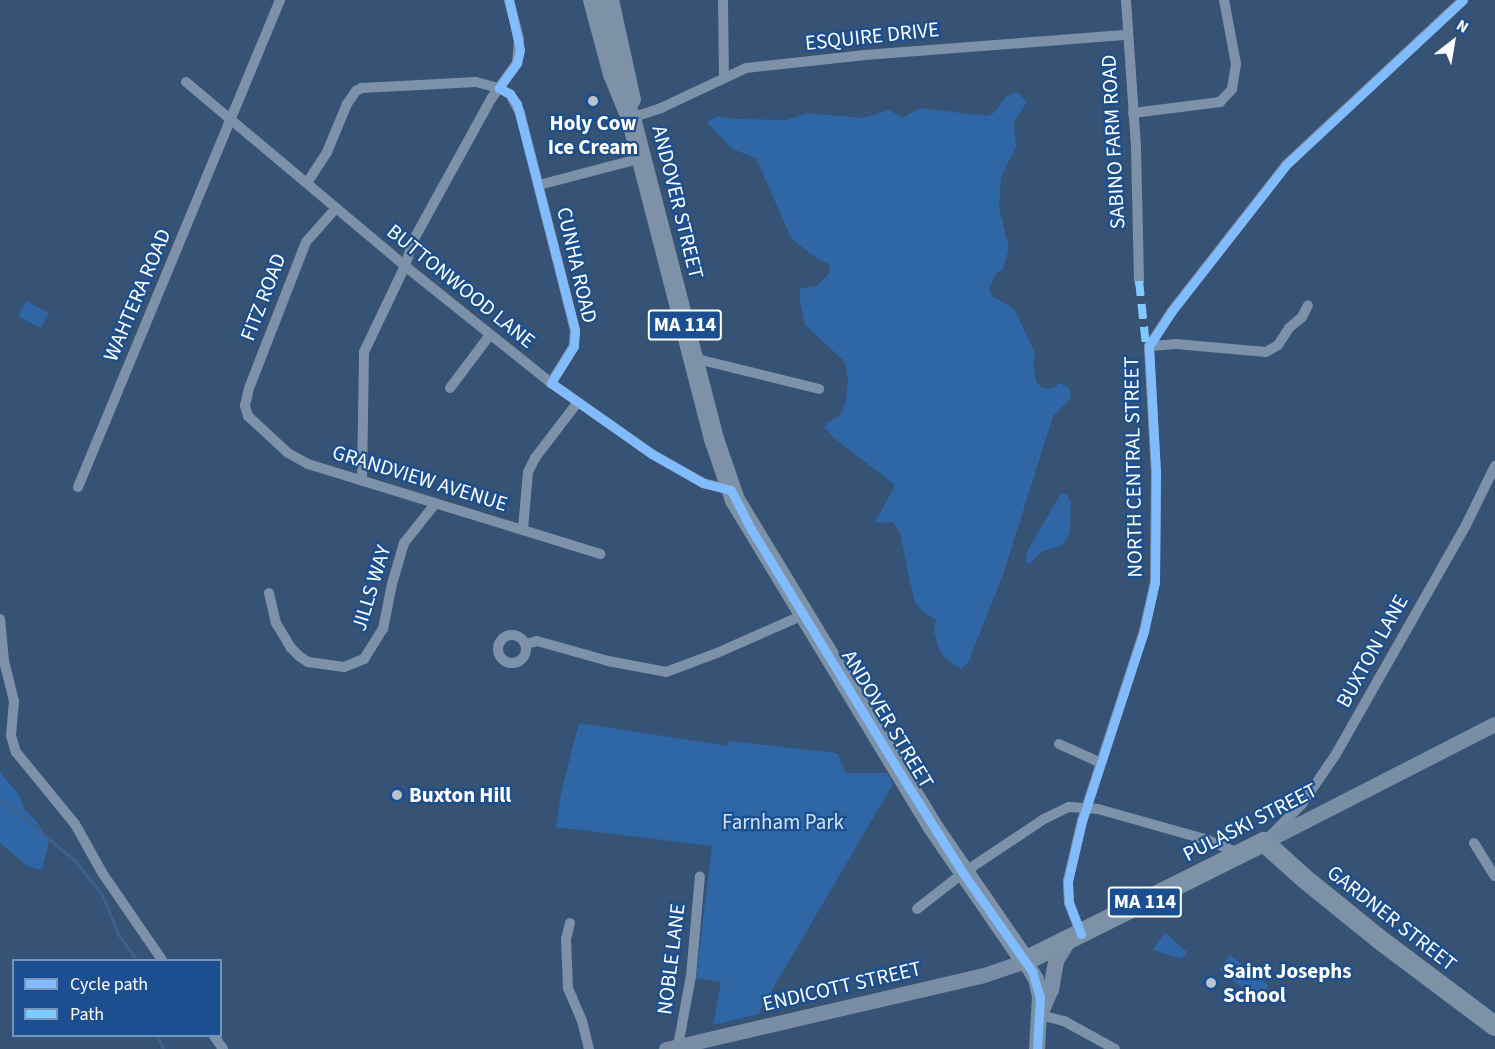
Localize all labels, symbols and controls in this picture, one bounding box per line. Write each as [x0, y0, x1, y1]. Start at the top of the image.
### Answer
north arrow [1423, 12, 1483, 72]
text: N [1452, 14, 1472, 39]
street label: ESQUIRE DRIVE [804, 16, 940, 56]
street label: SABINO FARM ROAD [1096, 54, 1130, 230]
marker: Holy Cow Ice Cream [586, 94, 600, 108]
place label: Holy Cow Ice Cream [548, 110, 638, 160]
street label: ANDOVER STREET [647, 123, 709, 281]
street label: CUNHA ROAD [551, 205, 603, 325]
street label: BUTTONWOOD LANE [382, 219, 540, 353]
street label: WAHTERA ROAD [98, 225, 176, 365]
street label: FITZ ROAD [235, 250, 291, 344]
road number: MA 114 [648, 308, 722, 342]
street label: NORTH CENTRAL STREET [1118, 356, 1148, 578]
street label: GRANDVIEW AVENUE [329, 439, 511, 517]
street label: JILLS WAY [346, 542, 396, 634]
street label: BUXTON LANE [1331, 590, 1413, 712]
street label: ANDOVER STREET [837, 645, 939, 793]
street label: PULASKI STREET [1179, 777, 1321, 867]
place label: Buxton Hill [409, 782, 511, 808]
marker: Buxton Hill [390, 788, 404, 802]
park label: Farnham Park [722, 809, 844, 835]
street label: GARDNER STREET [1322, 860, 1462, 976]
road number: MA 114 [1108, 885, 1182, 919]
street label: NOBLE LANE [652, 902, 690, 1016]
street label: ENDICOTT STREET [760, 955, 924, 1017]
place label: Saint Josephs School [1223, 958, 1352, 1008]
legend [12, 959, 222, 1037]
text: Cycle path [70, 972, 148, 997]
marker: Saint Josephs School [1204, 976, 1218, 990]
text: Path [70, 1002, 104, 1027]

